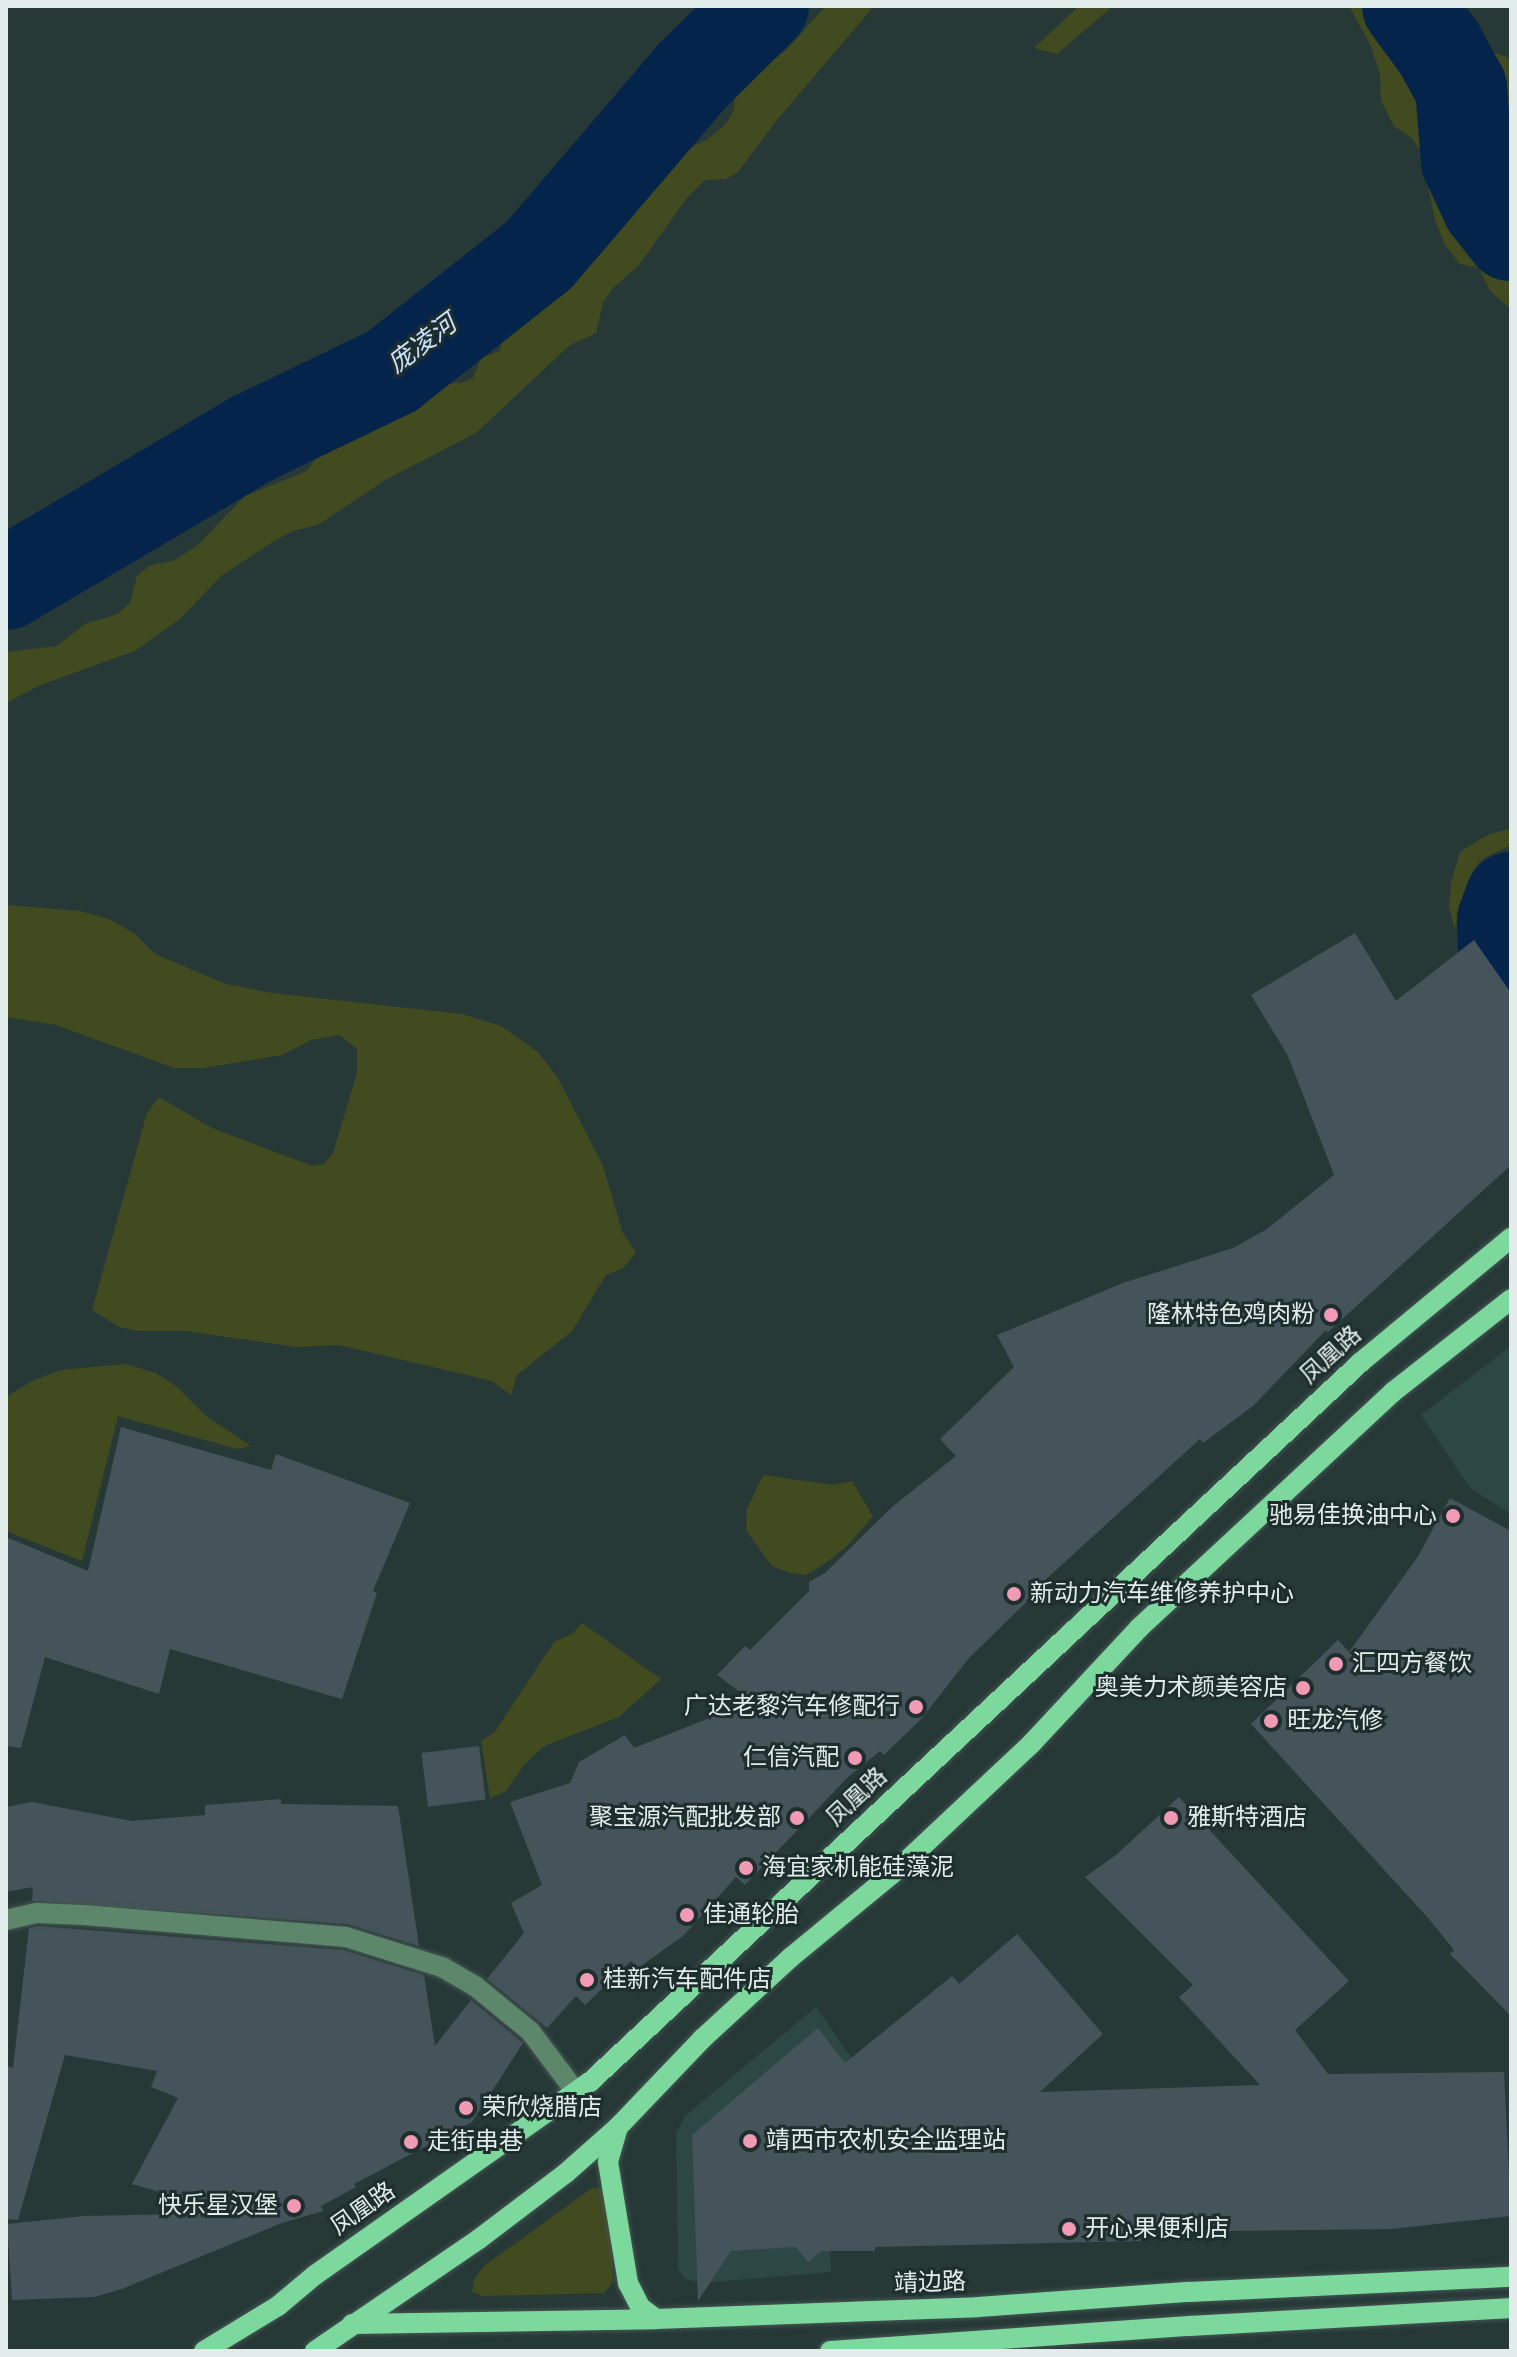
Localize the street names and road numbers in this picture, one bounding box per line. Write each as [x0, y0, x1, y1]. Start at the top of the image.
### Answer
street label: 凤凰路 [1295, 1320, 1367, 1390]
street label: 凤凰路 [821, 1762, 893, 1832]
street label: 凤凰路 [325, 2177, 401, 2241]
street label: 靖边路 [894, 2267, 966, 2299]

